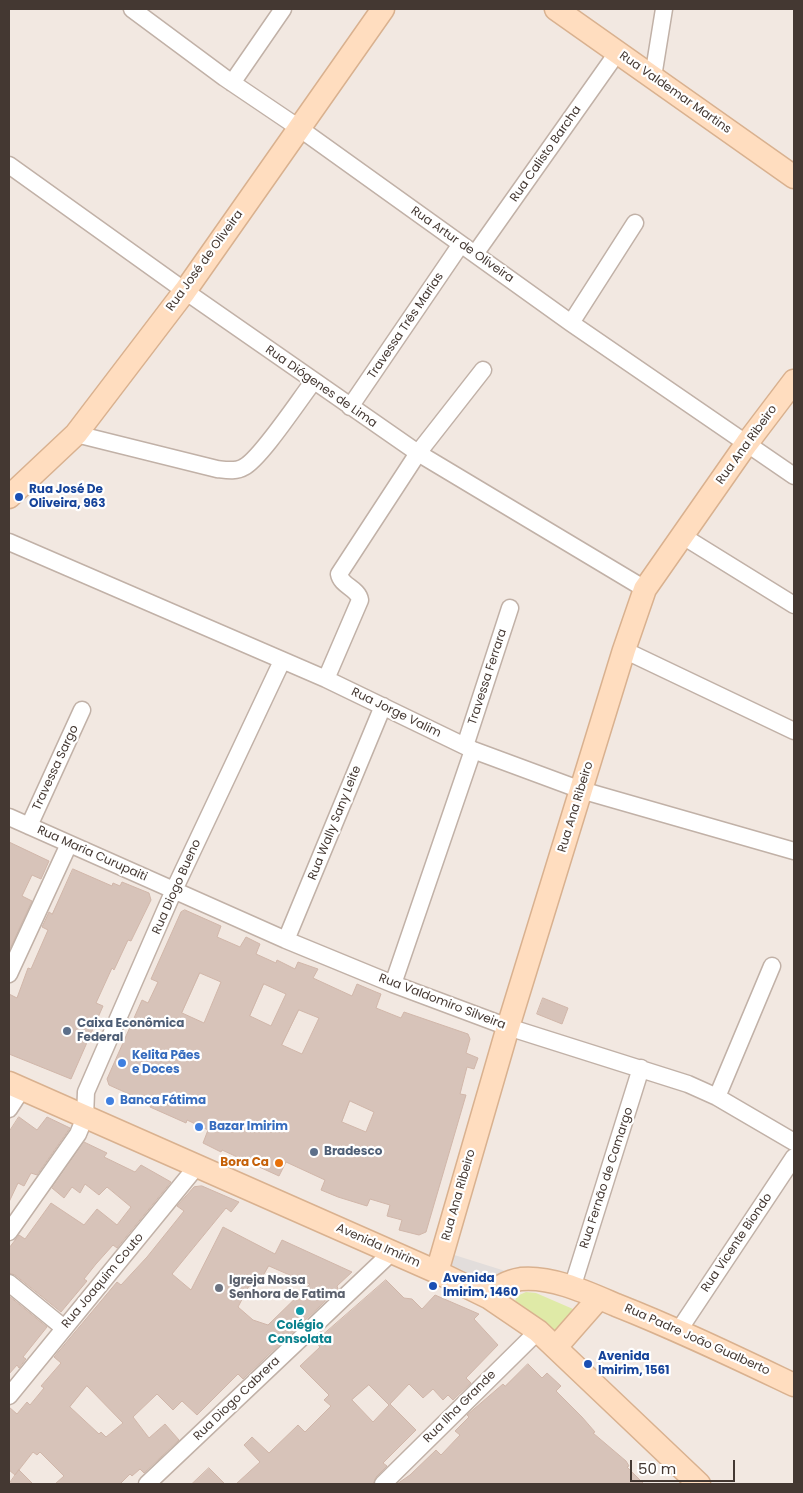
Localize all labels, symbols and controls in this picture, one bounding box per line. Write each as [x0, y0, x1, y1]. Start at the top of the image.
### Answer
street label: Rua Valdemar Martins [616, 49, 734, 137]
street label: Rua Calisto Barcha [507, 103, 585, 205]
street label: Rua Artur de Oliveira [408, 204, 516, 286]
street label: Rua José de Oliveira [164, 208, 246, 314]
street label: Travessa Três Marias [365, 270, 447, 382]
street label: Rua Diógenes de Lima [262, 343, 380, 431]
street label: Rua Ana Ribeiro [713, 403, 781, 487]
place label: Rua José De Oliveira, 963 [29, 483, 106, 511]
marker: Rua José De Oliveira, 963 [13, 491, 25, 503]
street label: Travessa Ferrara [466, 627, 510, 727]
street label: Rua Jorge Valim [349, 685, 443, 741]
street label: Travessa Sargo [30, 723, 82, 813]
street label: Rua Ana Ribeiro [555, 760, 597, 854]
street label: Rua Wally Sany Leite [305, 764, 365, 882]
street label: Rua Maria Curupaiti [35, 823, 149, 885]
street label: Rua Diogo Bueno [150, 837, 204, 937]
street label: Rua Valdomiro Silveira [377, 971, 507, 1033]
place label: Caixa Econômica Federal [77, 1017, 184, 1045]
marker: Caixa Econômica Federal [61, 1025, 73, 1037]
place label: Kelita Pães e Doces [132, 1049, 200, 1077]
marker: Kelita Pães e Doces [116, 1057, 128, 1069]
place label: Banca Fátima [120, 1094, 206, 1108]
marker: Banca Fátima [104, 1095, 116, 1107]
street label: Rua Fernão de Camargo [577, 1105, 637, 1251]
place label: Bazar Imirim [209, 1120, 288, 1134]
marker: Bazar Imirim [193, 1121, 205, 1133]
place label: Bradesco [324, 1145, 382, 1159]
marker: Bradesco [308, 1146, 320, 1158]
street label: Rua Ana Ribeiro [439, 1148, 479, 1242]
place label: Bora Ca [220, 1156, 269, 1170]
marker: Bora Ca [273, 1157, 285, 1169]
street label: Rua Vicente Biondo [699, 1191, 775, 1295]
street label: Avenida Imirim [334, 1221, 422, 1271]
street label: Rua Joaquim Couto [59, 1231, 147, 1331]
place label: Avenida Imirim, 1460 [443, 1272, 518, 1300]
place label: Igreja Nossa Senhora de Fatima [229, 1274, 345, 1302]
marker: Avenida Imirim, 1460 [427, 1280, 439, 1292]
marker: Igreja Nossa Senhora de Fatima [213, 1282, 225, 1294]
street label: Rua Padre João Gualberto [622, 1301, 772, 1379]
marker: Colégio Consolata [294, 1305, 306, 1317]
place label: Colégio Consolata [268, 1319, 332, 1347]
place label: Avenida Imirim, 1561 [598, 1350, 670, 1378]
street label: Rua Diogo Cabrera [191, 1354, 283, 1444]
marker: Avenida Imirim, 1561 [582, 1358, 594, 1370]
street label: Rua Ilha Grande [421, 1368, 499, 1446]
scale bar [633, 1450, 738, 1482]
text: 50 m [638, 1458, 676, 1479]

